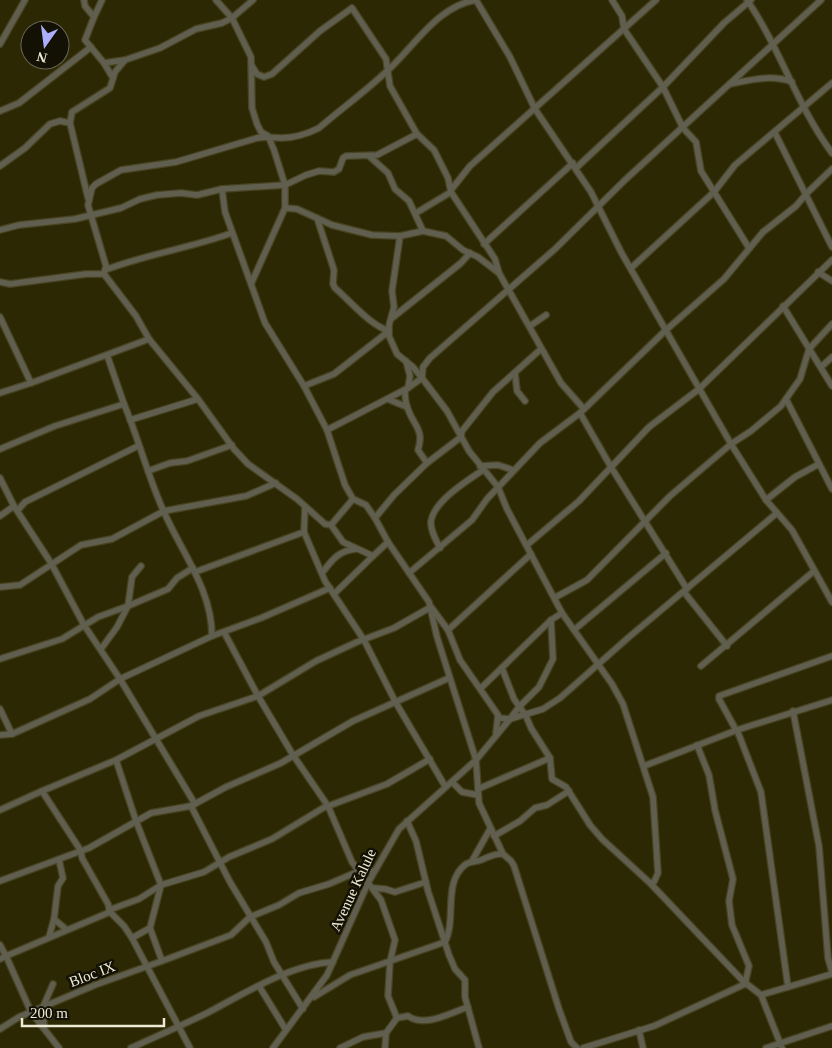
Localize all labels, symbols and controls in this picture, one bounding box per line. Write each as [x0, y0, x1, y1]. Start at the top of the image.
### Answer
north arrow [20, 20, 70, 70]
text: N [35, 49, 49, 66]
street label: Avenue Kalule [327, 846, 379, 934]
street label: Bloc IX [67, 958, 117, 990]
scale bar [22, 996, 165, 1028]
text: 200 m [30, 1005, 68, 1021]

